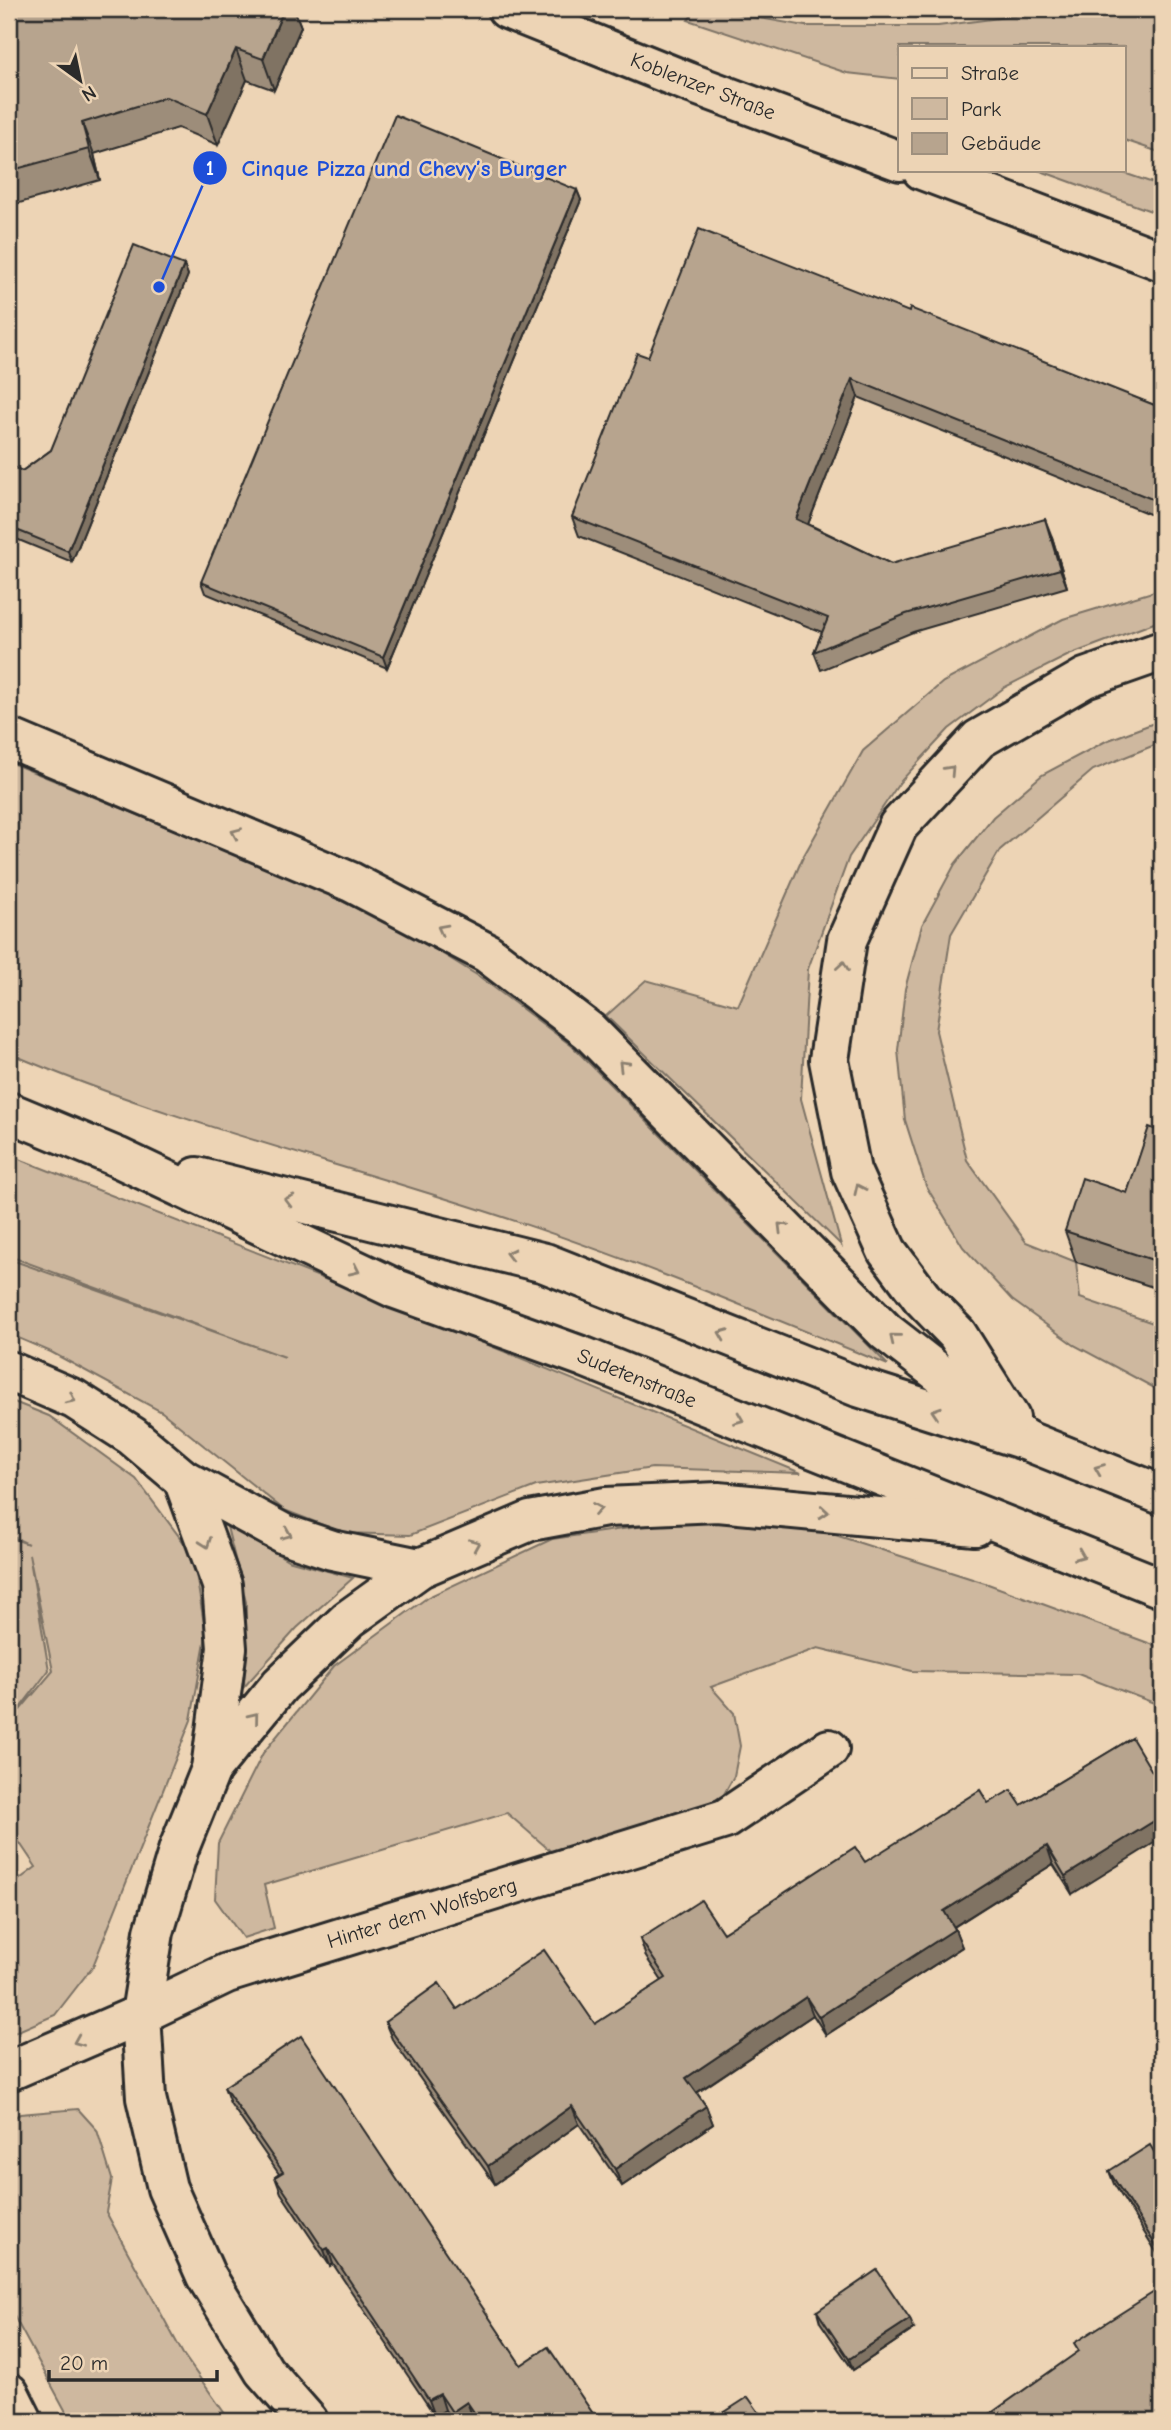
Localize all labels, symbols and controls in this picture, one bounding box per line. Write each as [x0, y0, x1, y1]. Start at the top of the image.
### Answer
north arrow [46, 46, 116, 116]
legend [898, 46, 1126, 172]
street label: Koblenzer Straße [627, 47, 779, 125]
text: Straße [961, 61, 1019, 85]
text: N [78, 81, 100, 106]
text: Park [961, 97, 1001, 121]
text: Gebäude [961, 131, 1041, 155]
callout: Cinque Pizza und Chevy’s Burger [193, 146, 581, 190]
text: Cinque Pizza und Chevy’s Burger [241, 155, 567, 182]
text: 1 [206, 156, 214, 180]
one-way arrow [941, 765, 954, 778]
one-way arrow [230, 827, 243, 841]
one-way arrow [436, 924, 449, 938]
one-way arrow [835, 960, 850, 972]
one-way arrow [618, 1060, 631, 1073]
one-way arrow [853, 1184, 867, 1196]
one-way arrow [283, 1194, 295, 1208]
one-way arrow [778, 1222, 791, 1235]
one-way arrow [504, 1248, 516, 1262]
one-way arrow [348, 1262, 360, 1276]
one-way arrow [718, 1328, 730, 1342]
one-way arrow [889, 1334, 902, 1346]
street label: Sudetenstraße [574, 1343, 700, 1413]
one-way arrow [64, 1390, 76, 1404]
one-way arrow [931, 1406, 943, 1421]
one-way arrow [732, 1410, 744, 1424]
one-way arrow [1093, 1464, 1105, 1478]
one-way arrow [591, 1502, 603, 1517]
one-way arrow [818, 1504, 830, 1519]
one-way arrow [279, 1526, 292, 1540]
one-way arrow [198, 1536, 212, 1548]
one-way arrow [468, 1539, 480, 1553]
one-way arrow [1073, 1546, 1085, 1560]
one-way arrow [246, 1712, 259, 1724]
street label: Hinter dem Wolfsberg [324, 1873, 520, 1953]
one-way arrow [73, 2033, 85, 2047]
scale bar [49, 2339, 217, 2383]
text: 20 m [60, 2351, 108, 2375]

